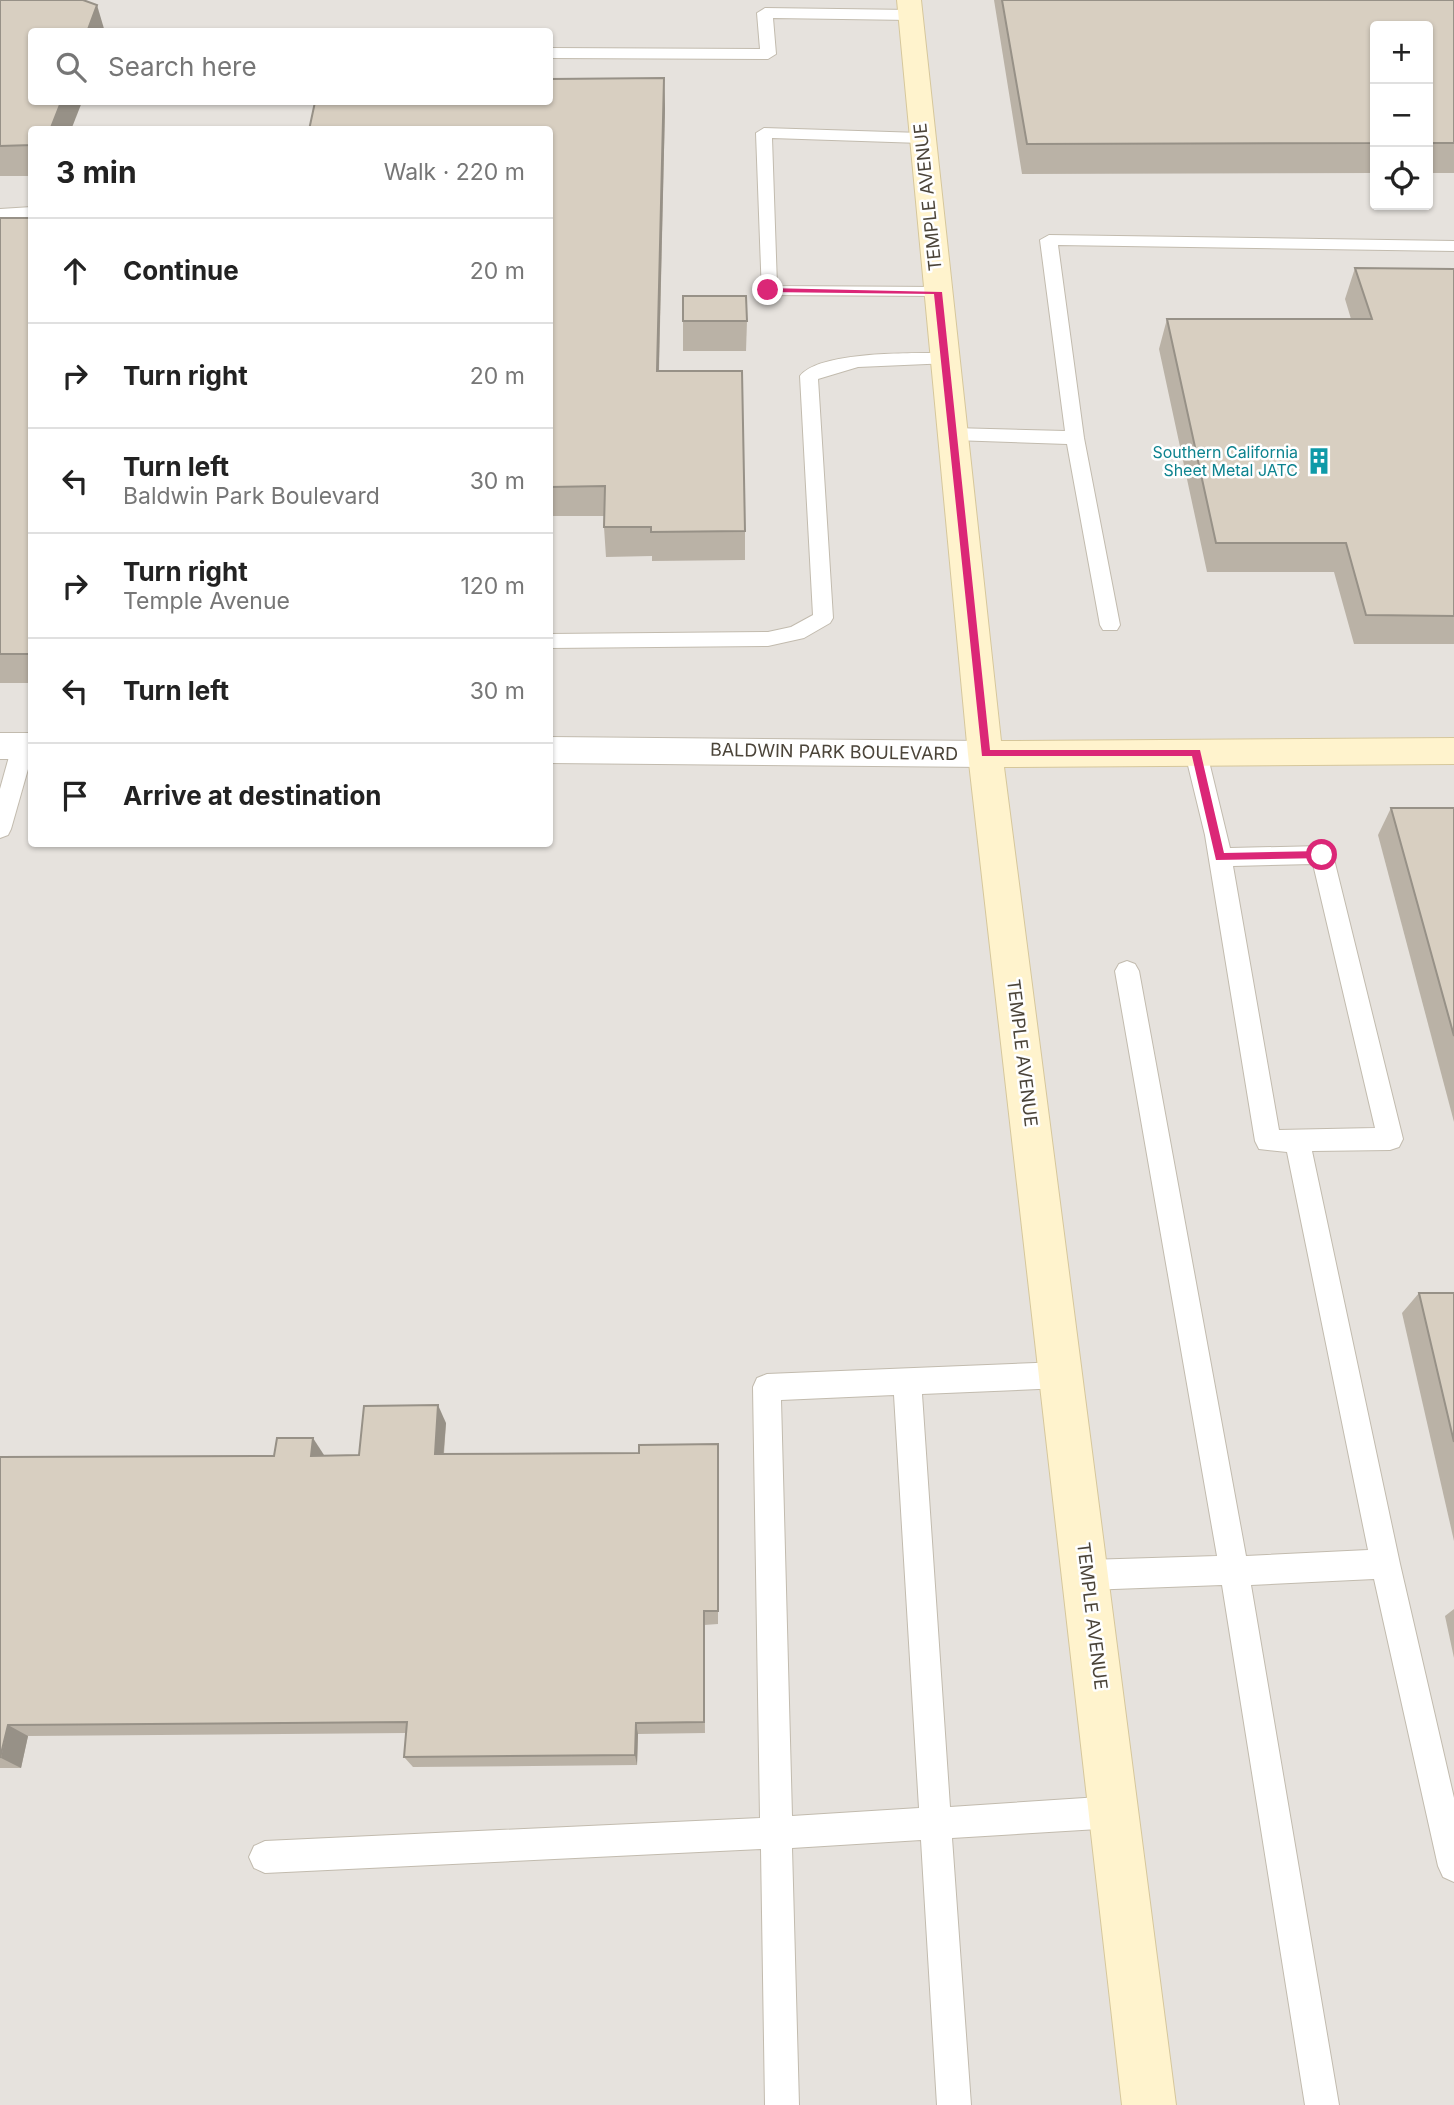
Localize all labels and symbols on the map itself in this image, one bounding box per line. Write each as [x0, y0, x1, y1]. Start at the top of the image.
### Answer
street label: TEMPLE AVENUE [909, 122, 946, 272]
route end [752, 274, 783, 305]
place label: Southern California Sheet Metal JATC [1152, 442, 1298, 480]
building icon: Southern California Sheet Metal JATC [1304, 446, 1334, 476]
street label: BALDWIN PARK BOULEVARD [710, 739, 958, 764]
route start [1306, 839, 1337, 870]
street label: TEMPLE AVENUE [1003, 978, 1042, 1128]
street label: TEMPLE AVENUE [1073, 1541, 1112, 1691]

